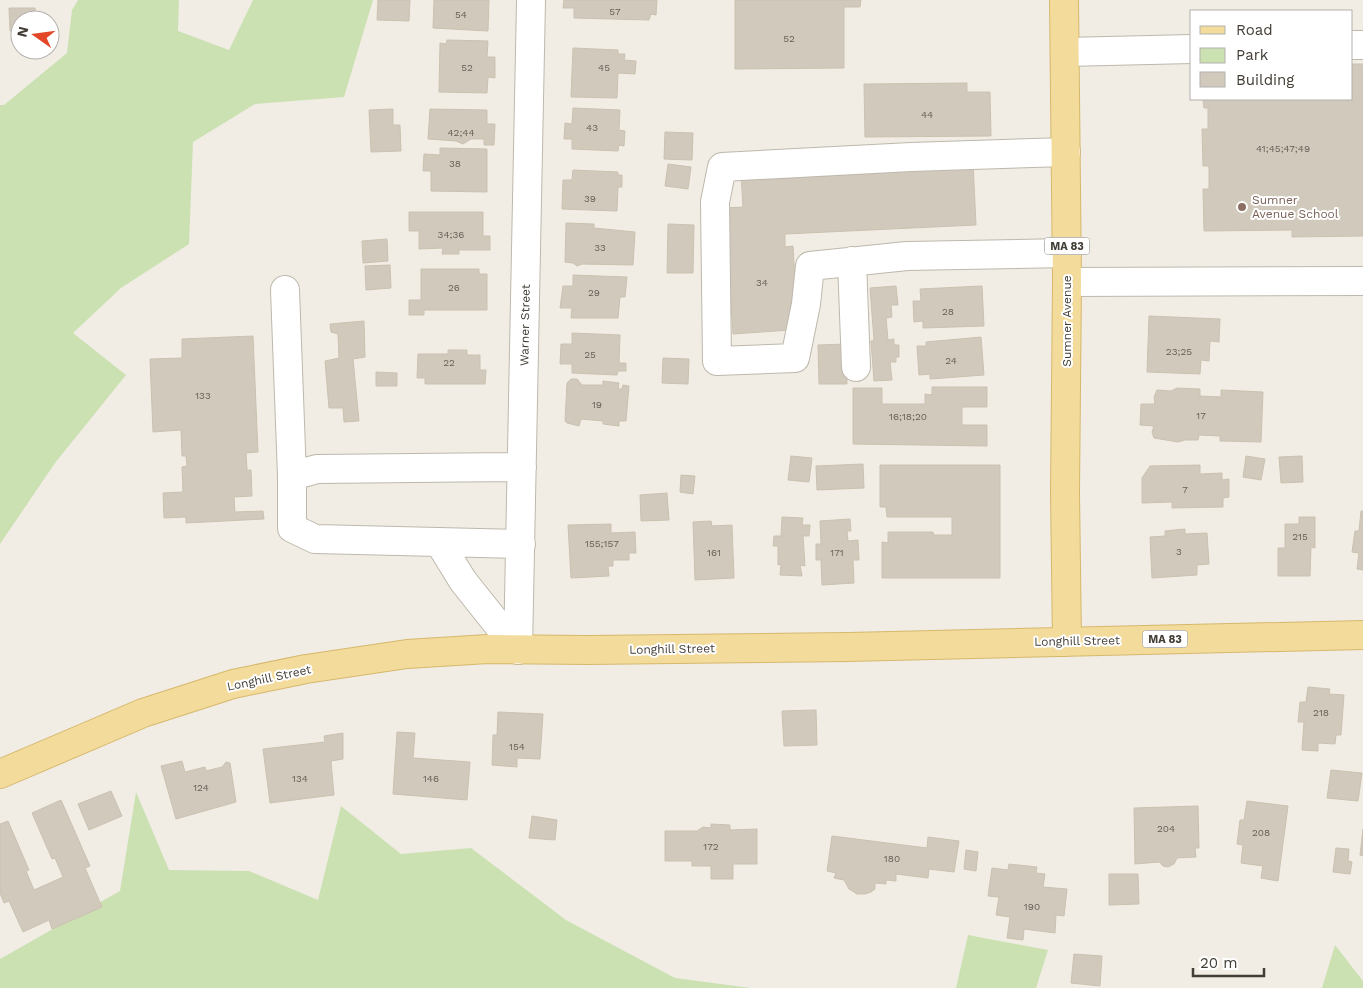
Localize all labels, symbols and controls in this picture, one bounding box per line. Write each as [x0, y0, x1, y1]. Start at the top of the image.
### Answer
house number: 57 [609, 6, 621, 17]
house number: 54 [455, 9, 467, 20]
north arrow [10, 10, 60, 60]
legend [1190, 10, 1353, 100]
text: Road [1236, 21, 1273, 39]
text: N [13, 25, 31, 39]
house number: 52 [783, 33, 795, 44]
text: Park [1236, 46, 1269, 64]
house number: 52 [461, 62, 473, 73]
house number: 45 [598, 62, 610, 73]
text: Building [1236, 71, 1294, 89]
house number: 44 [921, 109, 933, 120]
house number: 43 [586, 122, 598, 133]
house number: 42;44 [447, 127, 475, 138]
house number: 41;45;47;49 [1256, 143, 1310, 154]
house number: 38 [449, 158, 461, 169]
house number: 39 [584, 193, 596, 204]
place label: Sumner Avenue School [1252, 193, 1339, 221]
marker: Sumner Avenue School [1236, 201, 1248, 213]
house number: 34;36 [438, 229, 464, 240]
road number: MA 83 [1044, 238, 1090, 255]
house number: 33 [594, 242, 606, 253]
street label: Sumner Avenue [1060, 275, 1074, 367]
house number: 34 [756, 277, 768, 288]
house number: 26 [448, 282, 460, 293]
street label: Warner Street [517, 284, 533, 366]
house number: 29 [588, 287, 600, 298]
house number: 28 [942, 306, 954, 317]
house number: 23;25 [1166, 346, 1192, 357]
house number: 25 [584, 349, 596, 360]
house number: 24 [945, 355, 957, 366]
house number: 22 [443, 357, 455, 368]
house number: 133 [195, 390, 211, 401]
house number: 19 [592, 399, 602, 410]
house number: 17 [1196, 410, 1206, 421]
house number: 16;18;20 [889, 411, 927, 422]
house number: 7 [1182, 484, 1188, 495]
house number: 215 [1292, 531, 1308, 542]
house number: 155;157 [585, 538, 619, 549]
house number: 3 [1176, 546, 1182, 557]
house number: 161 [707, 547, 721, 558]
house number: 171 [830, 547, 844, 558]
road number: MA 83 [1142, 630, 1188, 648]
street label: Longhill Street [1034, 633, 1120, 649]
street label: Longhill Street [629, 641, 715, 657]
street label: Longhill Street [226, 662, 312, 694]
house number: 218 [1313, 707, 1329, 718]
house number: 154 [509, 741, 525, 752]
house number: 134 [292, 773, 308, 784]
house number: 146 [423, 773, 439, 784]
house number: 124 [193, 782, 209, 793]
house number: 204 [1157, 823, 1175, 834]
house number: 208 [1252, 827, 1270, 838]
house number: 172 [703, 841, 719, 852]
house number: 180 [884, 853, 900, 864]
house number: 190 [1024, 901, 1040, 912]
scale bar [1193, 946, 1264, 978]
text: 20 m [1200, 954, 1238, 972]

